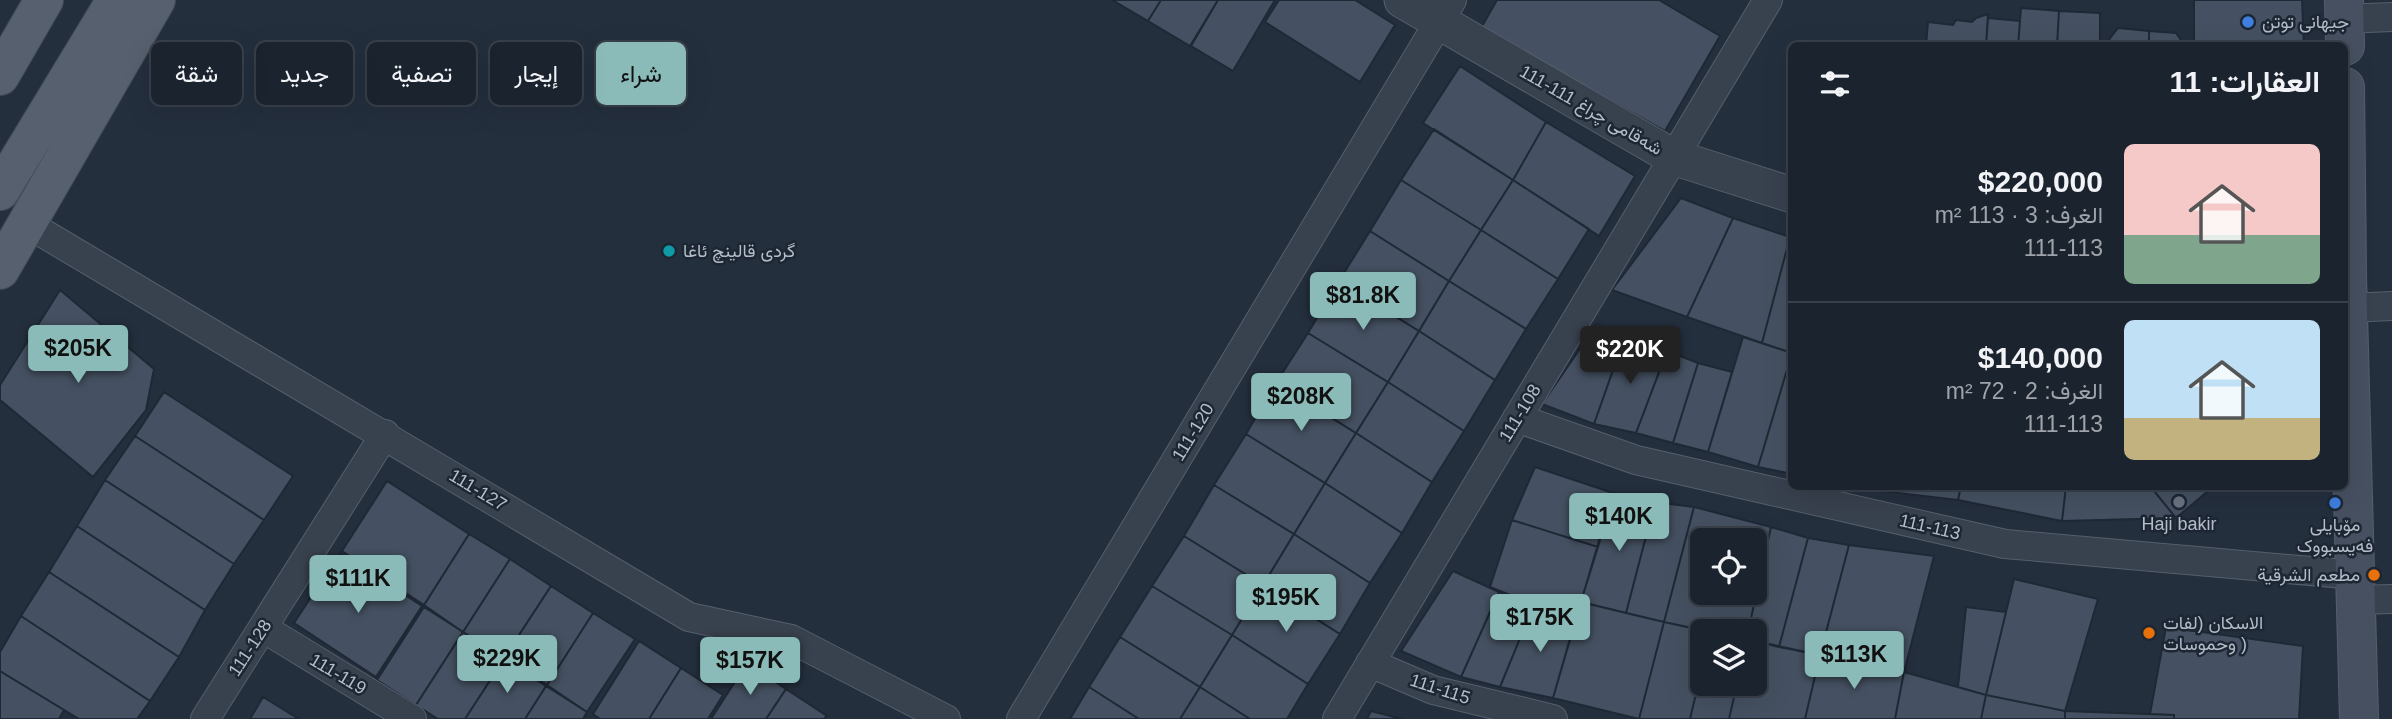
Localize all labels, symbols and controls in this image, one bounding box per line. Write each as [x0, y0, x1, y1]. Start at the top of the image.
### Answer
place label: جیهانی توتن [2262, 12, 2349, 33]
marker: جیهانی توتن [2240, 14, 2256, 30]
chip: شقة [151, 42, 242, 105]
chip: جديد [256, 42, 353, 105]
chip: تصفية [367, 42, 476, 105]
chip: إيجار [490, 42, 582, 105]
chip: شراء [596, 42, 686, 105]
street label: شەقامی چراغ 111-111 [1515, 61, 1666, 161]
icon: filters [1816, 65, 1854, 103]
text: العقارات: 11 [2169, 65, 2320, 98]
text: $220,000 [1978, 165, 2103, 198]
icon: home [2180, 172, 2264, 256]
text: الغرف: 3 · 113 m² [1935, 202, 2103, 228]
text: 111-113 [2024, 235, 2103, 261]
place label: گردی قالینچ ئاغا [683, 241, 795, 263]
marker: گردی قالینچ ئاغا [661, 243, 677, 259]
pin: $81.8K [1306, 272, 1420, 332]
text: $81.8K [1326, 282, 1400, 308]
pin: $205K [29, 326, 127, 385]
pin: $220K [1581, 326, 1679, 386]
text: $205K [44, 335, 112, 361]
text: $220K [1596, 336, 1664, 362]
text: $140,000 [1978, 341, 2103, 374]
icon: home [2180, 348, 2264, 432]
pin: $208K [1252, 374, 1350, 433]
text: الغرف: 2 · 72 m² [1946, 378, 2103, 404]
street label: 111-108 [1495, 381, 1545, 445]
text: $208K [1267, 383, 1335, 409]
street label: 111-120 [1168, 400, 1218, 464]
text: 111-113 [2024, 411, 2103, 437]
street label: 111-127 [446, 465, 510, 515]
pin: $140K [1570, 494, 1668, 553]
marker: Haji bakir [2171, 494, 2187, 510]
marker: مۆبایلی فەیسبووک [2327, 495, 2343, 511]
text: $140K [1585, 503, 1653, 529]
street label: 111-113 [1898, 510, 1962, 544]
place label: Haji bakir [2141, 514, 2217, 534]
place label: مۆبایلی فەیسبووک [2297, 515, 2373, 557]
map controls [1690, 528, 1767, 696]
button: locate [1690, 528, 1767, 605]
pin: $111K [309, 556, 407, 615]
text: $111K [325, 565, 391, 591]
place label: مطعم الشرقية [2257, 565, 2360, 587]
marker: مطعم الشرقية [2366, 567, 2382, 583]
pin: $195K [1237, 574, 1335, 634]
text: $195K [1252, 584, 1320, 610]
pin: $175K [1491, 594, 1589, 654]
text: $175K [1506, 604, 1574, 630]
place label: الاسكان (لفات وحموسات ) [2163, 613, 2263, 655]
street label: 111-128 [224, 616, 276, 680]
button: layers [1690, 619, 1767, 696]
marker: الاسكان (لفات وحموسات ) [2141, 625, 2157, 641]
pin: $113K [1805, 632, 1903, 691]
pin: $229K [458, 636, 556, 695]
pin: $157K [701, 638, 799, 697]
text: $113K [1821, 641, 1887, 667]
text: $229K [473, 645, 541, 671]
text: $157K [716, 647, 784, 673]
street label: 111-119 [306, 649, 370, 699]
street label: 111-115 [1407, 670, 1473, 708]

